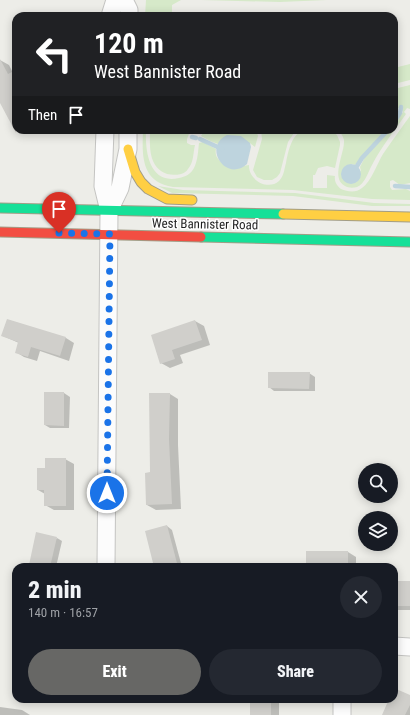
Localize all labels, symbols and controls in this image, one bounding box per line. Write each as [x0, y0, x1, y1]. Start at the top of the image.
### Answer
text: 120 m [94, 27, 164, 60]
icon: left [28, 28, 80, 80]
text: West Bannister Road [94, 61, 241, 82]
icon: arrive [65, 104, 87, 126]
text: Then [28, 106, 57, 124]
pin [42, 192, 76, 233]
icon: arrive [48, 198, 70, 220]
street label: West Bannister Road [152, 216, 258, 232]
map controls [358, 463, 398, 551]
button: search [358, 463, 398, 503]
position arrow [86, 472, 128, 514]
button: layers [358, 511, 398, 551]
text: 2 min [28, 576, 82, 604]
button: close [340, 576, 382, 618]
text: 140 m · 16:57 [28, 605, 98, 620]
button: Exit [28, 649, 201, 695]
button: Share [209, 649, 382, 695]

